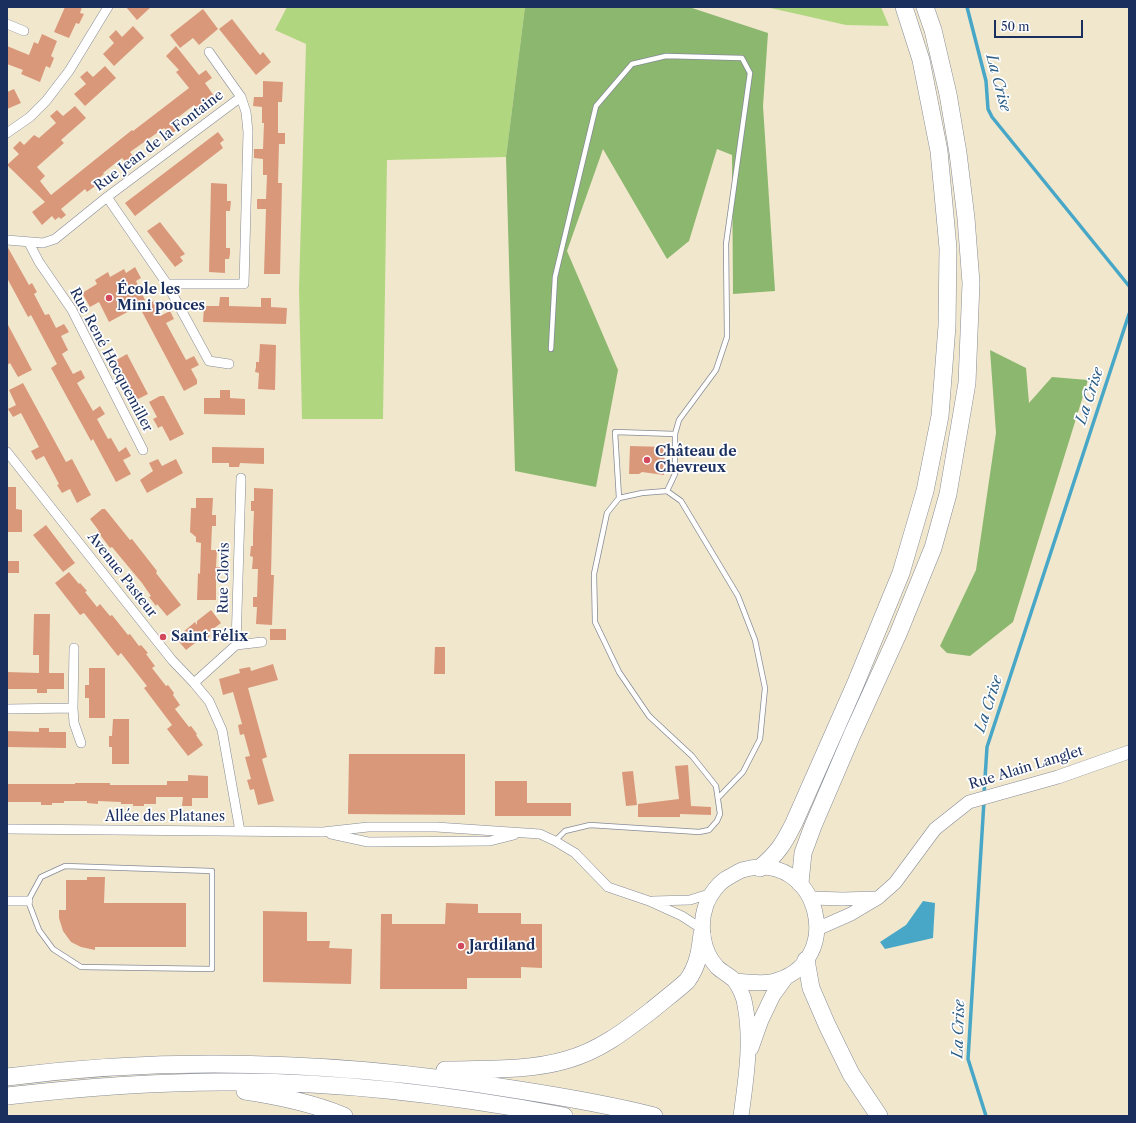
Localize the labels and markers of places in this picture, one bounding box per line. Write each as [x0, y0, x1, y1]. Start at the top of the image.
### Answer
place label: École les Mini pouces [117, 282, 205, 314]
marker: École les Mini pouces [104, 293, 114, 303]
place label: Château de Chevreux [655, 444, 737, 476]
marker: Château de Chevreux [642, 455, 652, 465]
place label: Saint Félix [171, 629, 248, 645]
marker: Saint Félix [158, 632, 168, 642]
place label: Jardiland [469, 938, 535, 954]
marker: Jardiland [456, 941, 466, 951]

